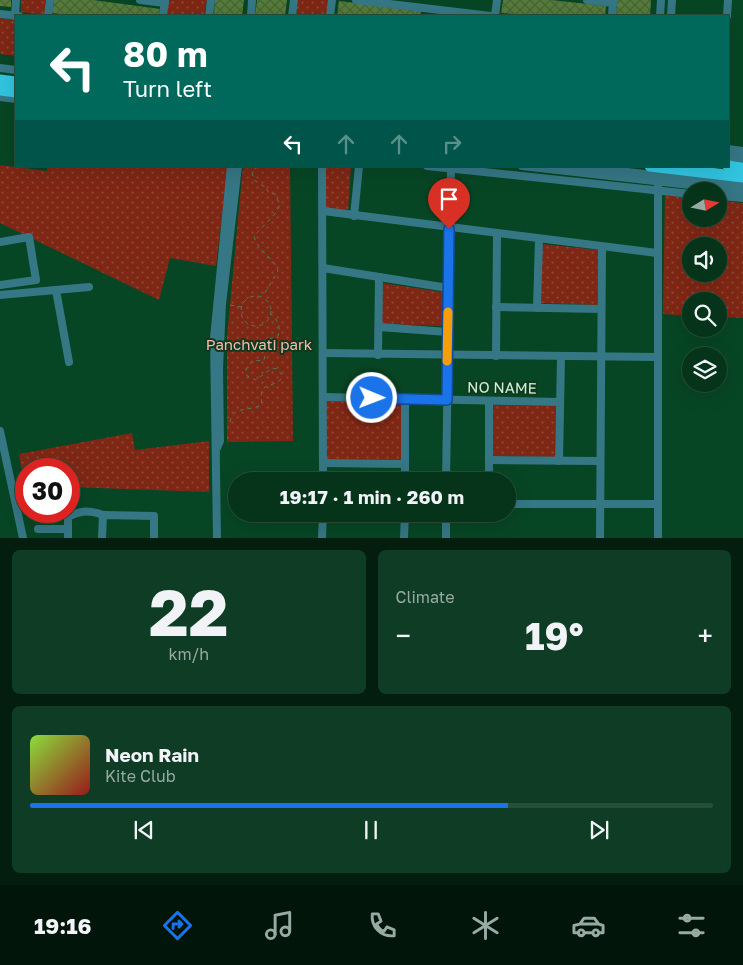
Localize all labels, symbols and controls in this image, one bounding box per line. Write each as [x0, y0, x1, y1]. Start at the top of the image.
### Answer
text: 80 m [123, 33, 208, 75]
icon: left [40, 35, 105, 100]
text: Turn left [123, 75, 212, 102]
icon: left [279, 130, 307, 158]
icon: ahead [332, 130, 360, 158]
icon: ahead [385, 130, 413, 158]
icon: right [438, 130, 466, 158]
pin [428, 178, 470, 229]
north arrow [682, 182, 728, 228]
map controls [682, 182, 727, 392]
icon: arrive [435, 185, 463, 213]
button: sound [682, 237, 727, 282]
button: search [682, 292, 727, 337]
park label: Panchvati park [206, 335, 313, 353]
button: layers [682, 347, 727, 392]
position arrow [345, 371, 397, 423]
street label: NO NAME [467, 377, 537, 397]
speed limit sign: 30 [15, 458, 80, 523]
text: 19:17 · 1 min · 260 m [280, 485, 464, 508]
text: 22 [149, 572, 228, 650]
text: Climate [396, 587, 455, 607]
text: 19° [525, 613, 584, 658]
text: − [396, 619, 411, 652]
text: + [698, 619, 713, 652]
text: km/h [168, 644, 209, 664]
text: Neon Rain [105, 743, 199, 766]
text: Kite Club [105, 766, 176, 786]
icon: previous [130, 816, 158, 844]
icon: pause [357, 816, 385, 844]
icon: next [585, 816, 613, 844]
icon: directions [160, 908, 195, 943]
icon: music [262, 908, 297, 943]
icon: phone [365, 908, 400, 943]
icon: climate [468, 908, 503, 943]
icon: car [571, 908, 606, 943]
icon: filters [674, 908, 709, 943]
text: 19:16 [34, 912, 92, 939]

